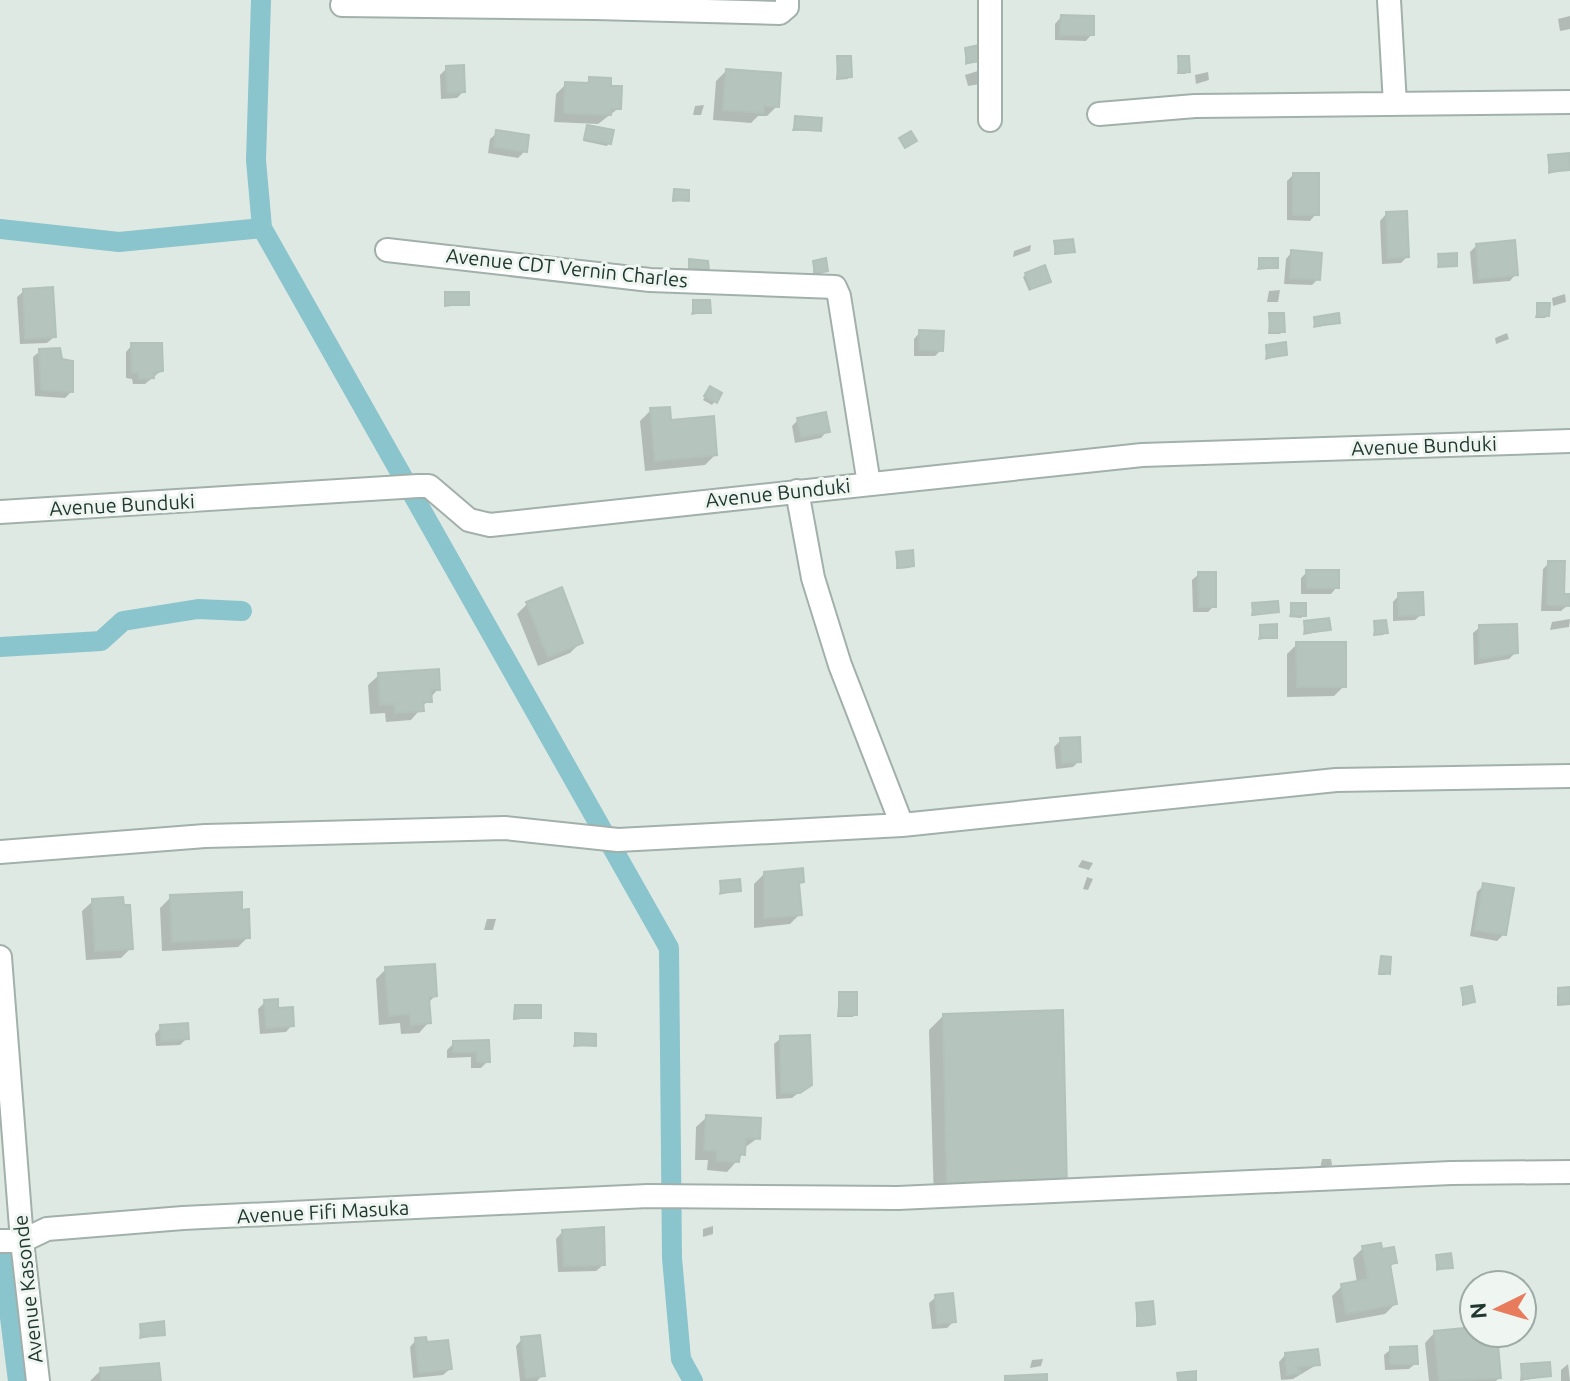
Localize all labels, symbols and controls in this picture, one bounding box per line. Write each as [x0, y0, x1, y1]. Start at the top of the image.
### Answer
street label: Avenue CDT Vernin Charles [445, 243, 689, 292]
street label: Avenue Bunduki [1351, 431, 1497, 460]
street label: Avenue Bunduki [704, 473, 852, 512]
street label: Avenue Bunduki [49, 489, 195, 520]
street label: Avenue Fifi Masuka [236, 1196, 410, 1227]
street label: Avenue Kasonde [8, 1214, 47, 1364]
north arrow [1458, 1269, 1538, 1349]
text: N [1464, 1302, 1491, 1320]

